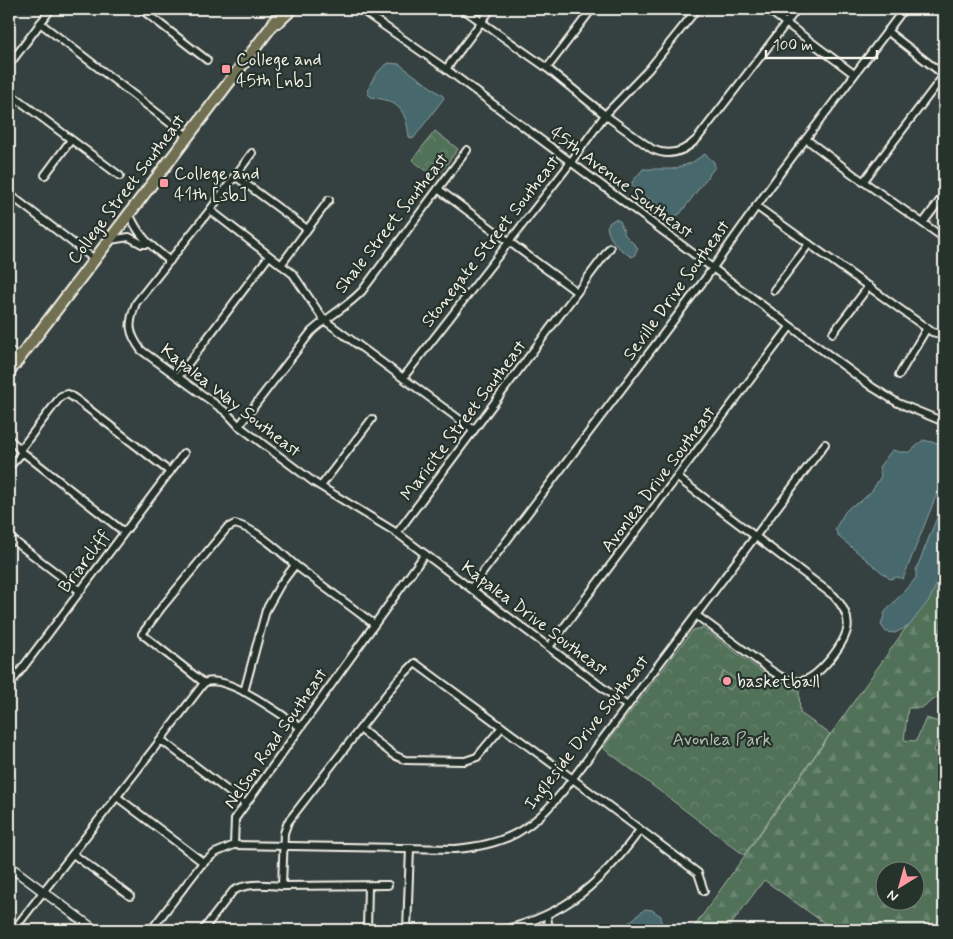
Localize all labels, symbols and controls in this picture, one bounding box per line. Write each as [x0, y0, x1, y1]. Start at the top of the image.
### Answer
scale bar [766, 28, 877, 60]
text: 100 m [773, 36, 813, 56]
place label: College and 45th [nb] [236, 48, 322, 93]
marker: College and 45th [nb] [220, 63, 232, 75]
street label: College Street Southeast [62, 109, 191, 269]
street label: 45th Avenue Southeast [545, 121, 698, 245]
street label: Shale Street Southeast [329, 148, 454, 299]
street label: Stonegate Street Southeast [416, 150, 566, 333]
place label: College and 41th [sb] [174, 162, 260, 207]
marker: College and 41th [sb] [158, 177, 170, 189]
street label: Seville Drive Southeast [618, 215, 736, 366]
street label: Maricite Street Southeast [395, 335, 533, 506]
street label: Kapalea Way Southeast [155, 338, 306, 464]
street label: Avonlea Drive Southeast [596, 401, 722, 558]
street label: Briarcliff [53, 525, 116, 598]
street label: Kapalea Drive Southeast [456, 556, 613, 682]
street label: Ingleside Drive Southeast [519, 650, 657, 816]
street label: Nelson Road Southeast [218, 663, 334, 814]
place label: basketball [737, 670, 820, 694]
marker: basketball [721, 675, 733, 687]
park label: Avonlea Park [673, 728, 772, 752]
north arrow [876, 862, 926, 912]
text: N [884, 886, 902, 906]

